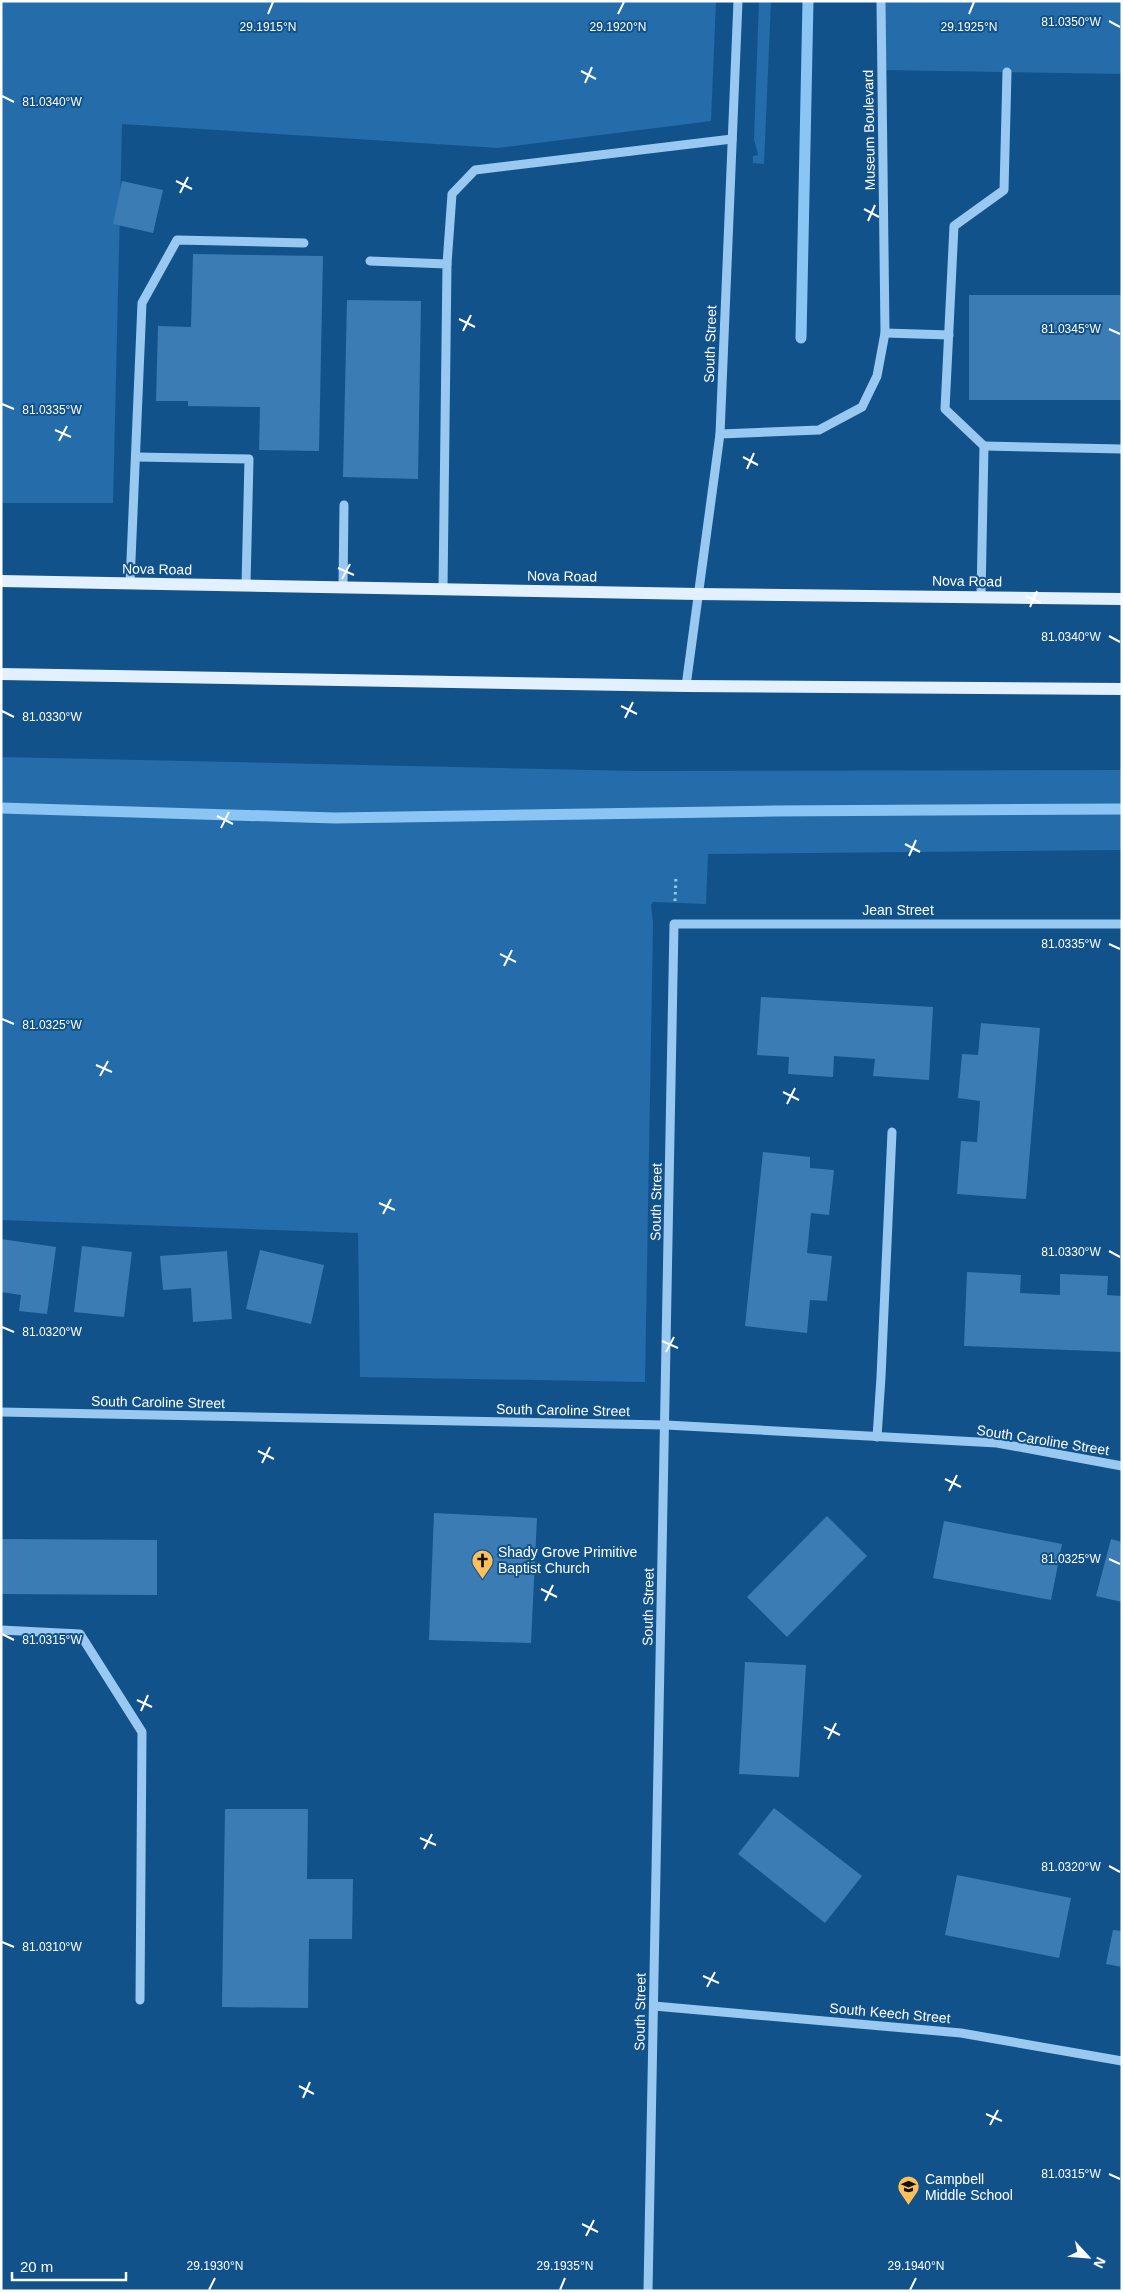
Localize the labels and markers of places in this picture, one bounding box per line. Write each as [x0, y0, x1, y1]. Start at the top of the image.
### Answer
place label: Shady Grove Primitive Baptist Church [498, 1544, 637, 1576]
church icon: Shady Grove Primitive Baptist Church [470, 1548, 494, 1579]
place label: Campbell Middle School [925, 2171, 1013, 2203]
school or university icon: Campbell Middle School [897, 2175, 921, 2206]

